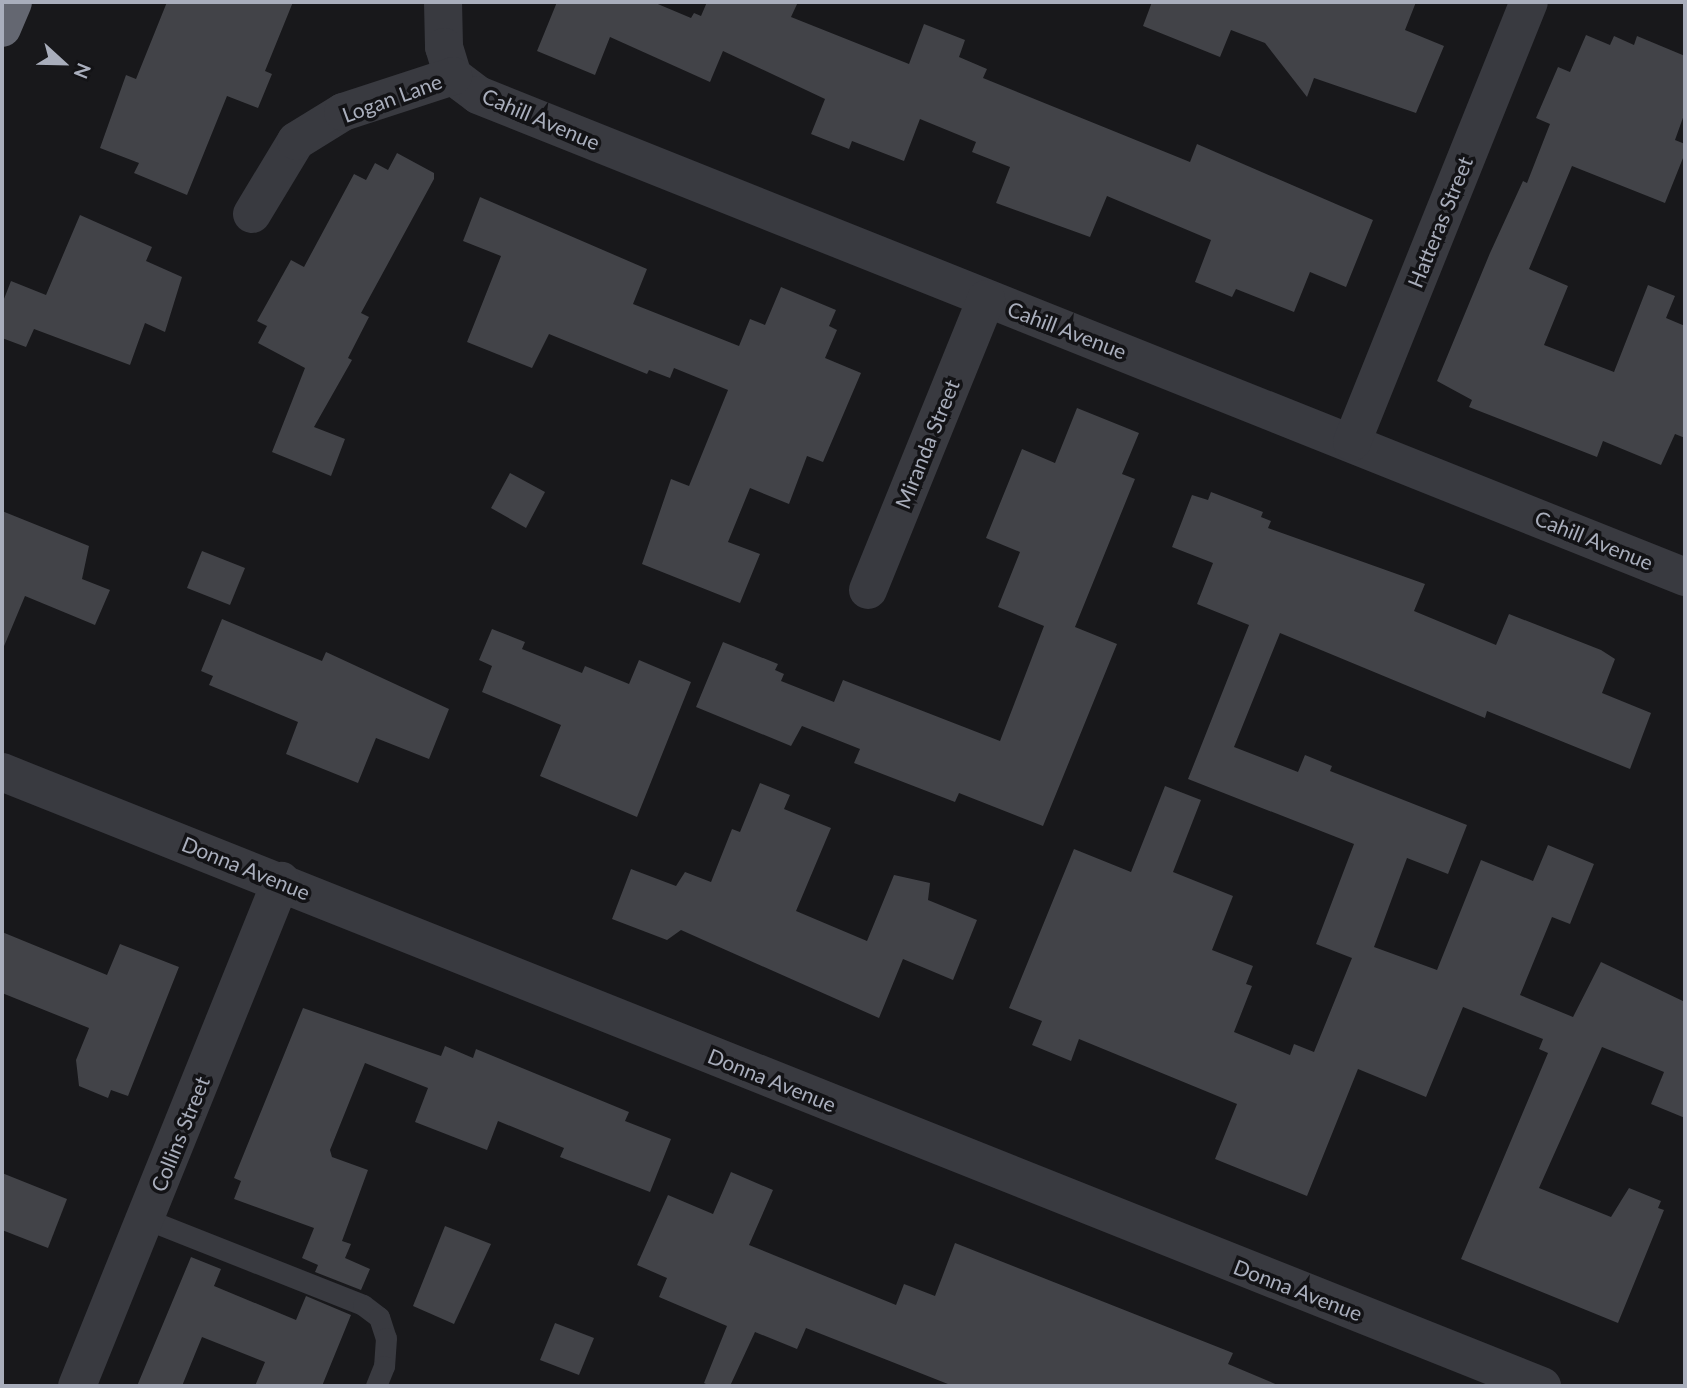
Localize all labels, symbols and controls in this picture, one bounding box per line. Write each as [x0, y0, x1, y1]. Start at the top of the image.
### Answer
north arrow [28, 28, 98, 98]
text: N [70, 60, 96, 82]
street label: Logan Lane [339, 68, 445, 128]
street label: Cahill Avenue [478, 83, 604, 155]
street label: Hatteras Street [1402, 153, 1478, 291]
street label: Cahill Avenue [1004, 296, 1130, 364]
street label: Miranda Street [890, 376, 964, 512]
street label: Cahill Avenue [1531, 505, 1657, 575]
street label: Donna Avenue [178, 831, 314, 905]
street label: Donna Avenue [704, 1043, 840, 1117]
street label: Collins Street [145, 1073, 215, 1195]
street label: Donna Avenue [1230, 1254, 1366, 1326]

